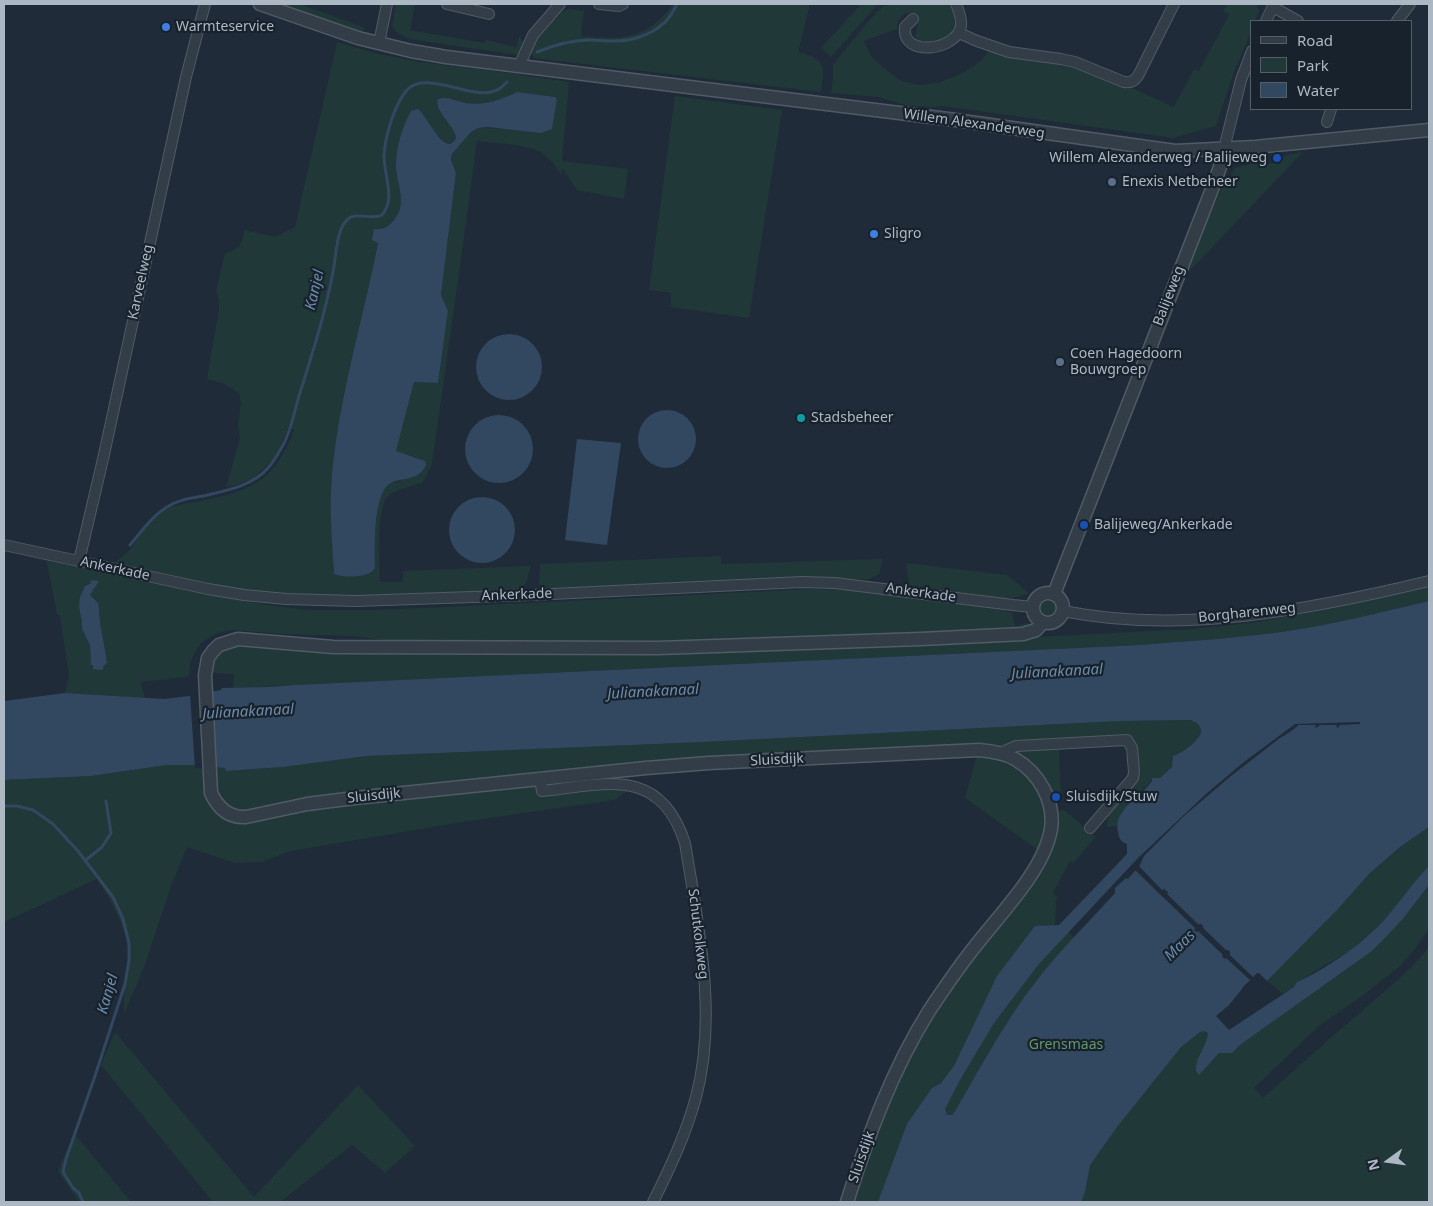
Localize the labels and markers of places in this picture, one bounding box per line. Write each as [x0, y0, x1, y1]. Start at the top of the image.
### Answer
place label: Warmteservice [176, 19, 274, 35]
marker: Warmteservice [160, 21, 172, 33]
place label: Willem Alexanderweg / Balijeweg [1049, 150, 1267, 166]
marker: Willem Alexanderweg / Balijeweg [1271, 152, 1283, 164]
place label: Enexis Netbeheer [1122, 174, 1238, 190]
marker: Enexis Netbeheer [1106, 176, 1118, 188]
place label: Sligro [884, 226, 921, 242]
marker: Sligro [868, 228, 880, 240]
place label: Coen Hagedoorn Bouwgroep [1070, 346, 1182, 378]
marker: Coen Hagedoorn Bouwgroep [1054, 356, 1066, 368]
place label: Stadsbeheer [811, 410, 894, 426]
marker: Stadsbeheer [795, 412, 807, 424]
place label: Balijeweg/Ankerkade [1094, 517, 1233, 533]
marker: Balijeweg/Ankerkade [1078, 519, 1090, 531]
place label: Sluisdijk/Stuw [1066, 789, 1157, 805]
marker: Sluisdijk/Stuw [1050, 791, 1062, 803]

